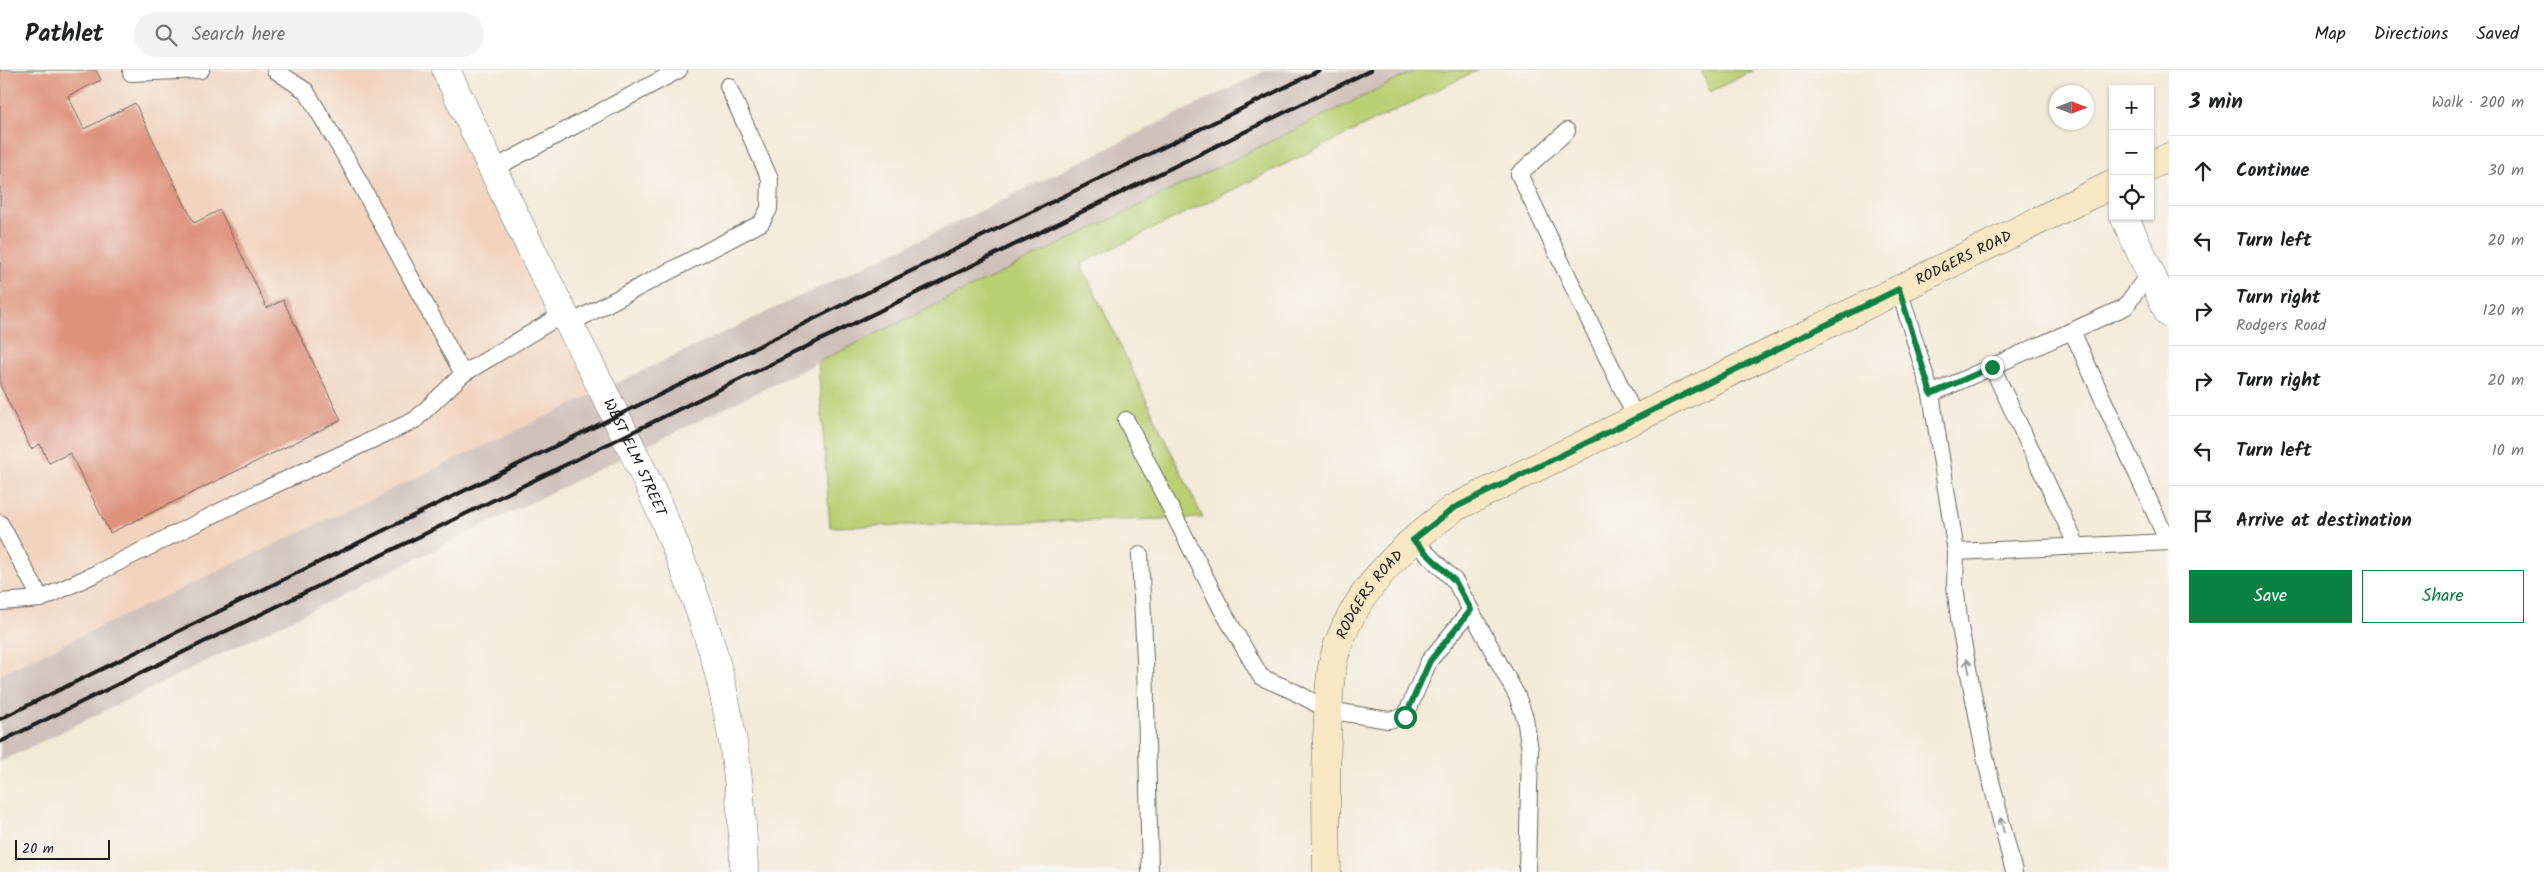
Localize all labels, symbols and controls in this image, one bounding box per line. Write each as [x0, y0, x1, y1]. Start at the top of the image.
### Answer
search box [134, 12, 484, 57]
text: Pathlet [25, 15, 104, 54]
text: Search here [192, 20, 285, 50]
text: Map [2314, 20, 2346, 49]
text: Directions [2374, 20, 2448, 49]
text: Saved [2476, 20, 2519, 49]
icon: search [152, 21, 180, 49]
north arrow [2049, 85, 2094, 130]
map controls [2109, 85, 2154, 220]
button: + [2109, 85, 2154, 130]
text: 3 min [2189, 86, 2243, 119]
text: Walk · 200 m [2431, 90, 2524, 115]
button: − [2109, 130, 2154, 175]
text: Continue [2236, 156, 2309, 186]
icon: ahead [2189, 157, 2217, 185]
text: 30 m [2488, 158, 2524, 183]
button: locate [2109, 175, 2154, 220]
street label: RODGERS ROAD [1911, 224, 2017, 292]
text: Turn left [2236, 226, 2311, 256]
icon: left [2189, 227, 2217, 255]
text: 20 m [2488, 228, 2524, 253]
text: Turn right [2236, 283, 2321, 313]
icon: right [2189, 297, 2217, 325]
text: 120 m [2483, 298, 2524, 323]
text: Rodgers Road [2236, 313, 2326, 338]
route end [1981, 356, 2004, 379]
text: Turn right [2236, 366, 2321, 396]
icon: right [2189, 367, 2217, 395]
text: 20 m [2488, 368, 2524, 393]
street label: WEST ELM STREET [596, 395, 673, 522]
text: Turn left [2236, 436, 2311, 466]
icon: left [2189, 437, 2217, 465]
text: 10 m [2492, 438, 2524, 463]
text: Arrive at destination [2236, 506, 2412, 536]
icon: arrive [2189, 507, 2217, 535]
street label: RODGERS ROAD [1330, 544, 1410, 643]
button: Save [2189, 570, 2352, 623]
button: Share [2362, 570, 2524, 623]
one-way arrow [1962, 658, 1972, 674]
route start [1394, 706, 1417, 729]
one-way arrow [1997, 817, 2006, 833]
scale bar [15, 837, 110, 860]
text: 20 m [22, 838, 54, 860]

